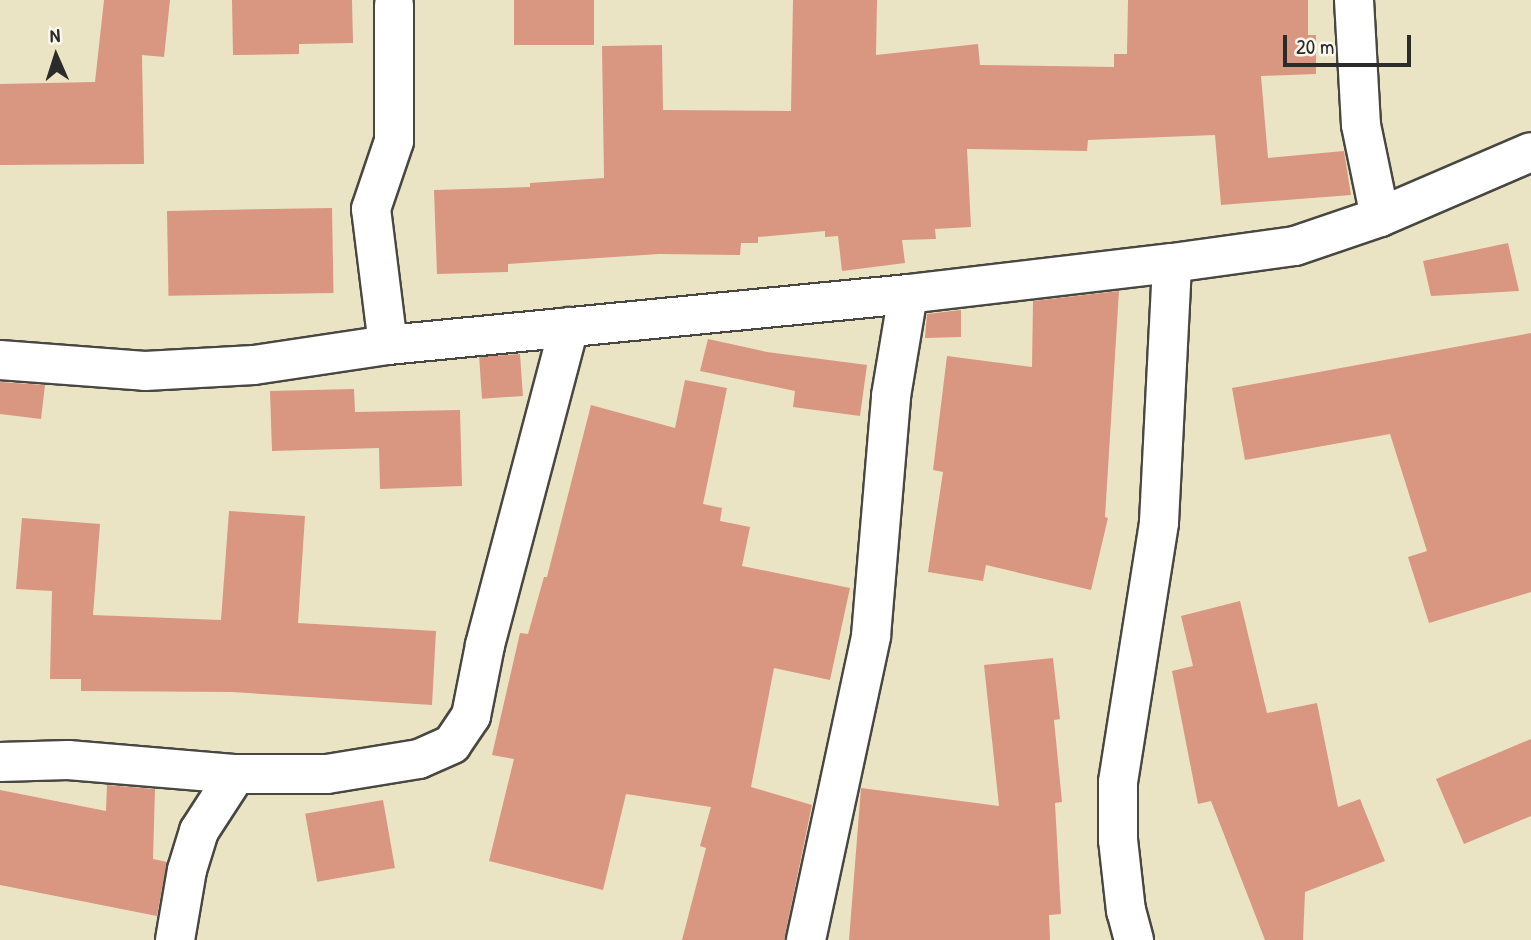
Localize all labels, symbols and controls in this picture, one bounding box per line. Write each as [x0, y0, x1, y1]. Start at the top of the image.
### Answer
north arrow [21, 21, 91, 91]
scale bar [1286, 21, 1414, 65]
text: N [49, 22, 61, 48]
text: 20 m [1296, 32, 1334, 61]

